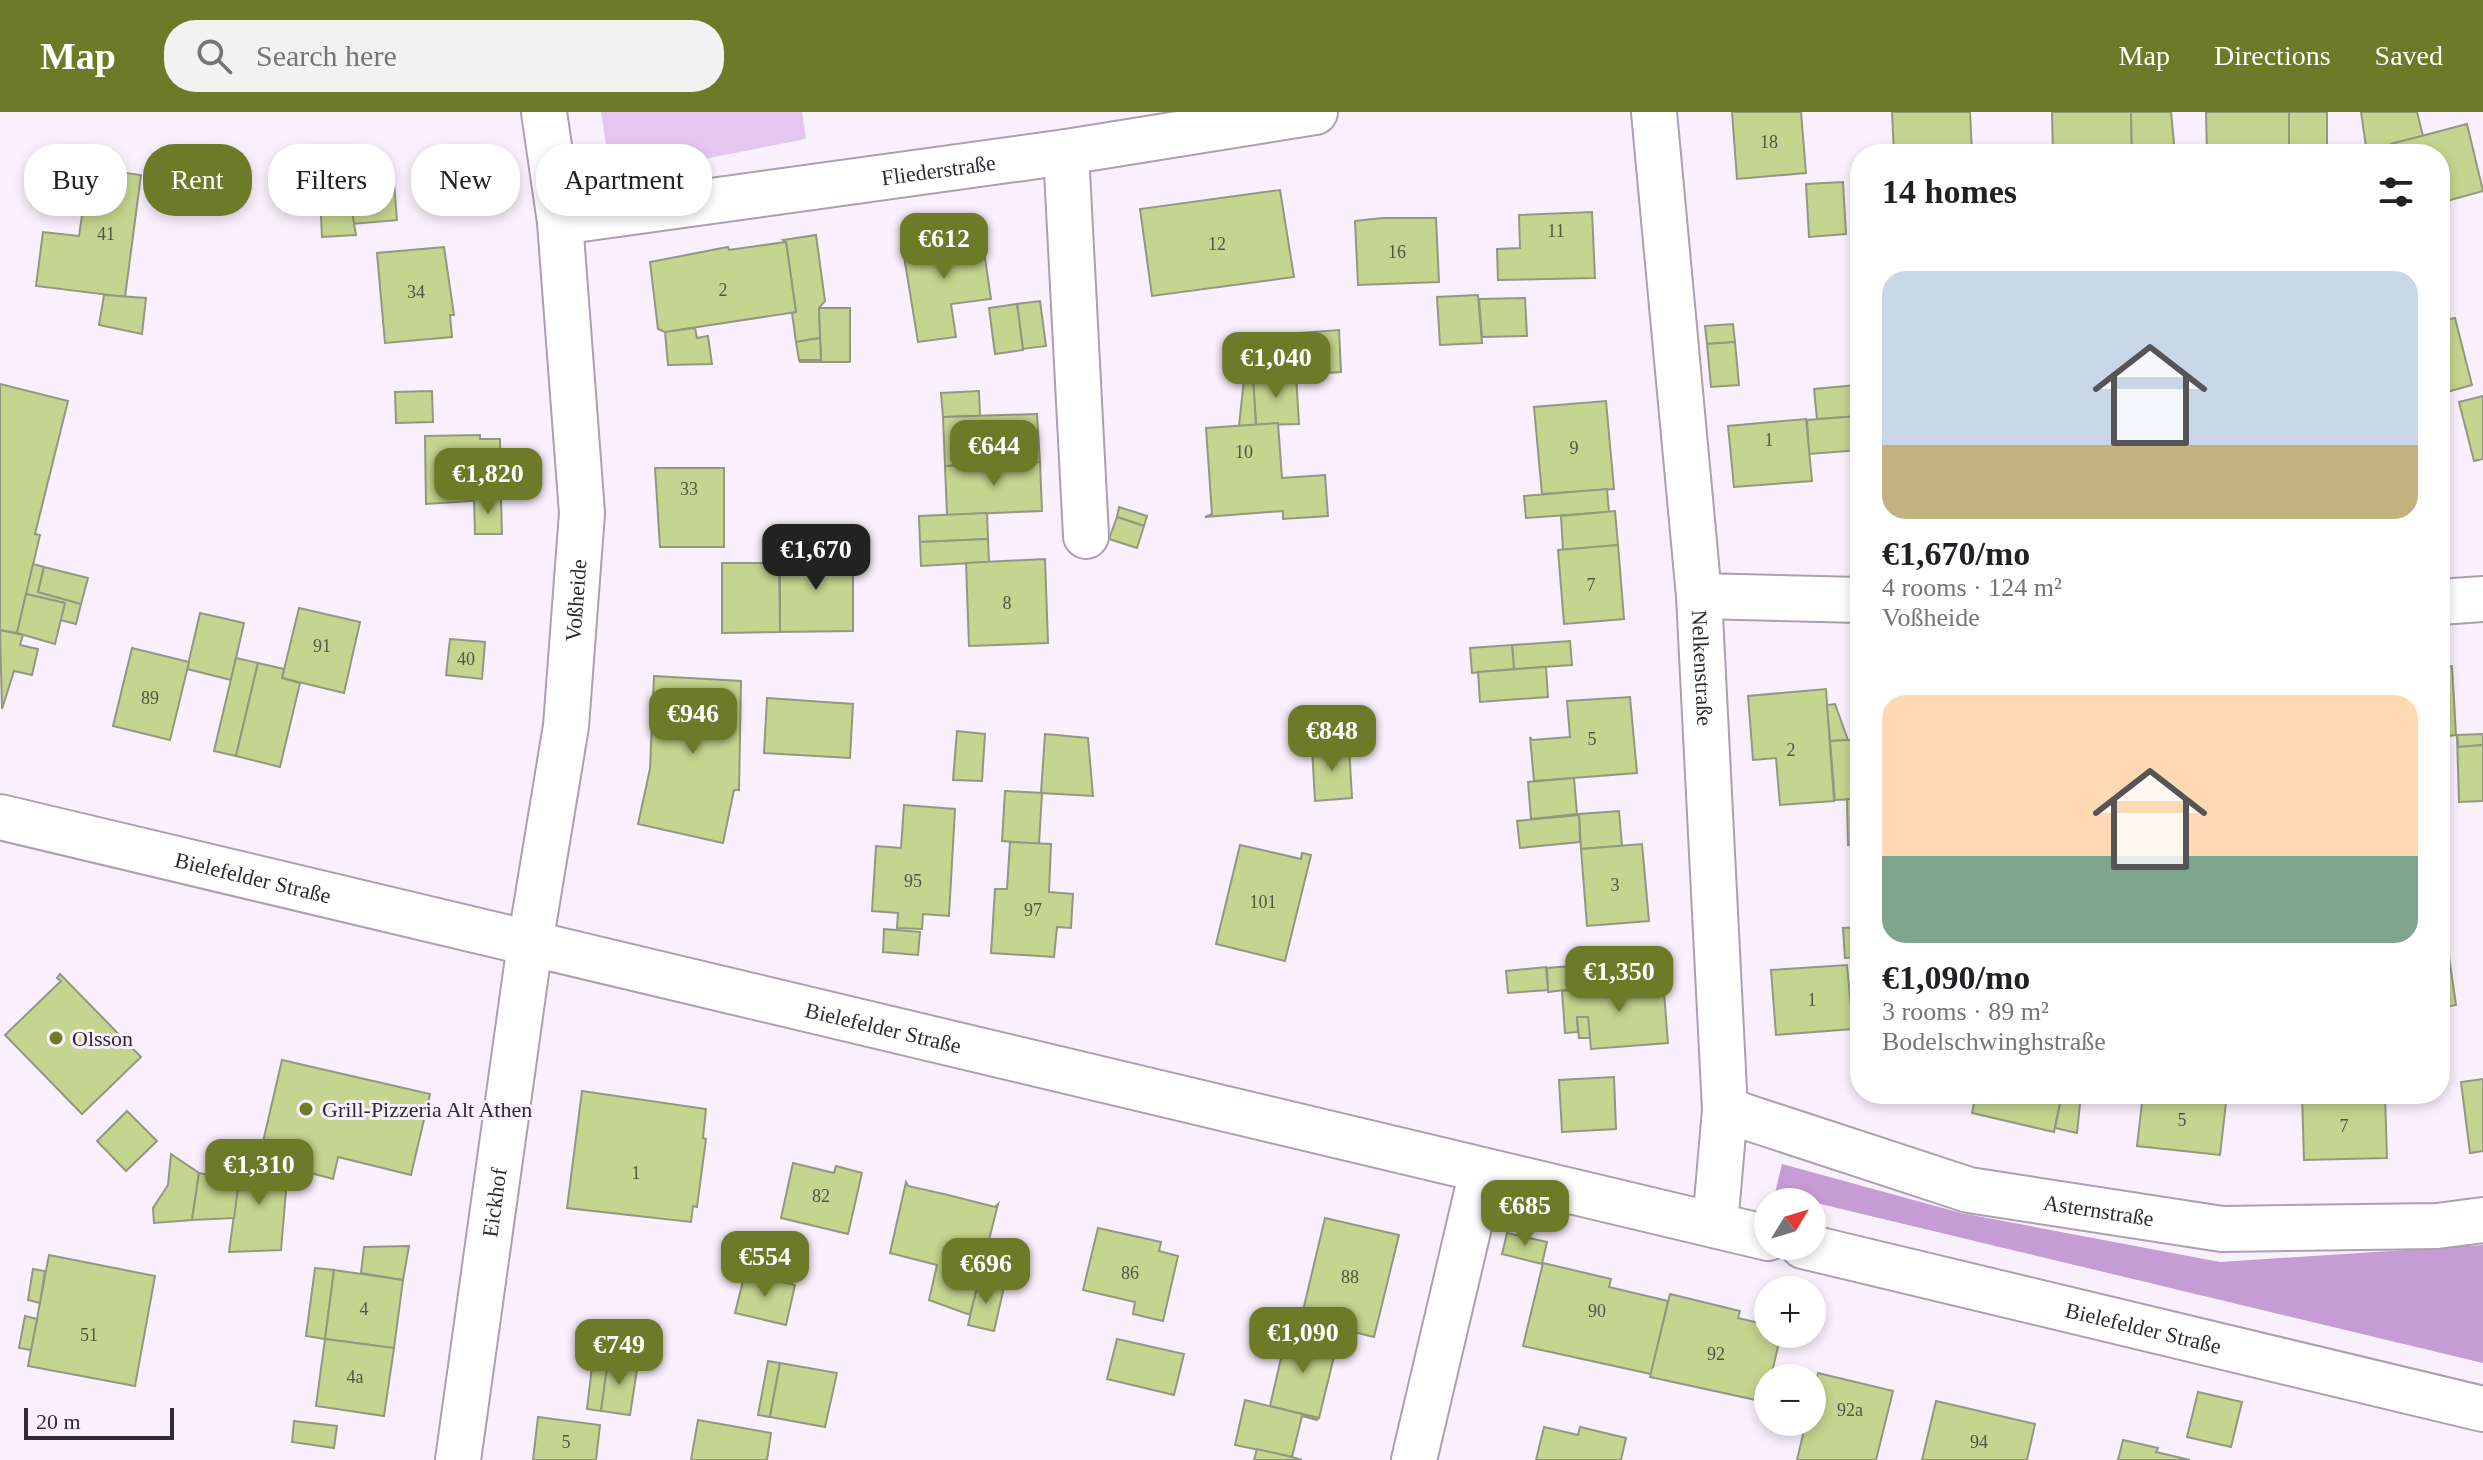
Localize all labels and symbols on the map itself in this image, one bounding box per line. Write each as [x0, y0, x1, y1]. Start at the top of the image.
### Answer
house number: 18 [1760, 132, 1778, 152]
street label: Fliederstraße [880, 149, 997, 190]
pin: €612 [897, 213, 991, 281]
house number: 11 [1547, 221, 1565, 241]
house number: 41 [97, 224, 115, 244]
house number: 12 [1208, 234, 1226, 254]
house number: 16 [1388, 242, 1406, 262]
house number: 2 [719, 280, 728, 300]
house number: 34 [407, 282, 425, 302]
pin: €1,040 [1211, 332, 1341, 400]
pin: €644 [947, 420, 1041, 488]
house number: 1 [1765, 430, 1774, 450]
house number: 9 [1570, 438, 1579, 458]
house number: 10 [1235, 442, 1253, 462]
pin: €1,820 [423, 448, 553, 516]
house number: 33 [680, 479, 698, 499]
pin: €1,670 [751, 524, 881, 592]
street label: Voßheide [560, 558, 591, 642]
house number: 7 [1587, 575, 1596, 595]
house number: 8 [1003, 593, 1012, 613]
street label: Nelkenstraße [1687, 609, 1718, 726]
house number: 91 [313, 636, 331, 656]
house number: 40 [457, 649, 475, 669]
house number: 89 [141, 688, 159, 708]
pin: €946 [646, 688, 740, 756]
pin: €848 [1285, 705, 1379, 773]
house number: 5 [1588, 729, 1597, 749]
house number: 2 [1787, 740, 1796, 760]
street label: Bielefelder Straße [172, 847, 333, 908]
house number: 95 [904, 871, 922, 891]
house number: 3 [1611, 875, 1620, 895]
house number: 101 [1250, 892, 1277, 912]
house number: 97 [1024, 900, 1042, 920]
pin: €1,350 [1554, 946, 1684, 1014]
house number: 1 [1808, 990, 1817, 1010]
street label: Bielefelder Straße [803, 997, 964, 1058]
place label: Olsson [72, 1026, 133, 1051]
marker: Olsson [47, 1029, 65, 1047]
place label: Grill-Pizzeria Alt Athen [322, 1097, 532, 1122]
marker: Grill-Pizzeria Alt Athen [297, 1100, 315, 1118]
house number: 5 [2178, 1110, 2187, 1130]
house number: 7 [2340, 1116, 2349, 1136]
pin: €1,310 [194, 1139, 324, 1207]
house number: 1 [632, 1163, 641, 1183]
street label: Eickhof [477, 1166, 511, 1239]
pin: €685 [1478, 1180, 1572, 1248]
house number: 82 [812, 1186, 830, 1206]
north arrow [1754, 1188, 1826, 1260]
street label: Asternstraße [2042, 1189, 2156, 1231]
pin: €554 [718, 1231, 812, 1299]
pin: €696 [939, 1238, 1033, 1306]
house number: 86 [1121, 1263, 1139, 1283]
house number: 88 [1341, 1267, 1359, 1287]
street label: Bielefelder Straße [2063, 1297, 2224, 1358]
house number: 4 [360, 1299, 369, 1319]
house number: 90 [1588, 1301, 1606, 1321]
pin: €1,090 [1238, 1307, 1368, 1375]
pin: €749 [572, 1319, 666, 1387]
house number: 51 [80, 1325, 98, 1345]
house number: 92 [1707, 1344, 1725, 1364]
house number: 4a [347, 1367, 364, 1387]
house number: 92a [1837, 1400, 1863, 1420]
scale bar [24, 1404, 174, 1440]
house number: 5 [562, 1432, 571, 1452]
house number: 94 [1970, 1432, 1988, 1452]

